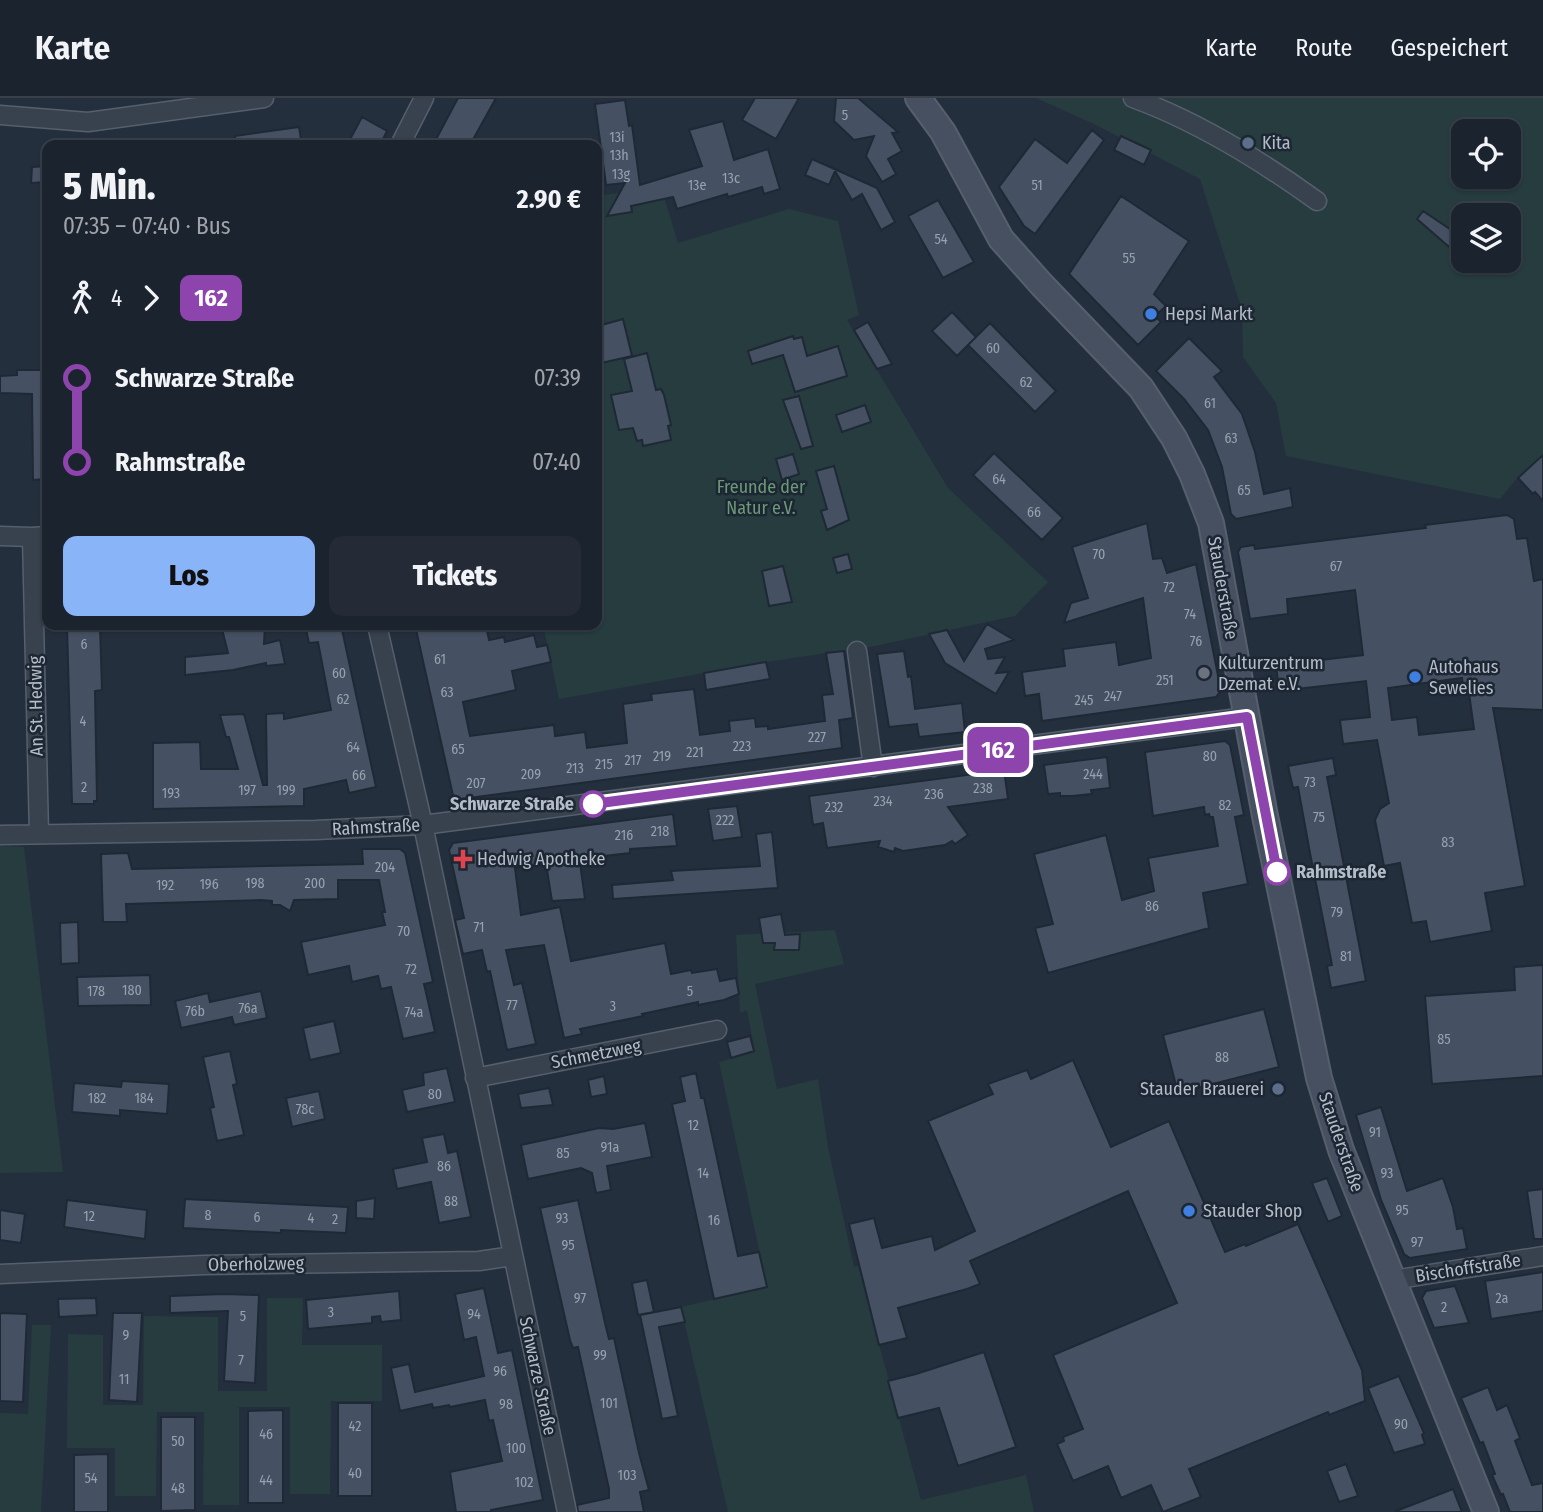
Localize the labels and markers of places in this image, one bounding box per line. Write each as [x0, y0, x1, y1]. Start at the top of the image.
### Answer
place label: Kita [1262, 132, 1291, 154]
marker: Kita [1240, 135, 1256, 151]
place label: Hepsi Markt [1165, 303, 1253, 325]
marker: Hepsi Markt [1143, 306, 1159, 322]
place label: Kulturzentrum Dzemat e.V. [1218, 652, 1324, 695]
place label: Autohaus Sewelies [1429, 656, 1499, 699]
marker: Kulturzentrum Dzemat e.V. [1196, 665, 1212, 681]
marker: Autohaus Sewelies [1407, 669, 1423, 685]
marker: Schwarze Straße [580, 791, 606, 817]
place label: Schwarze Straße [450, 793, 574, 815]
place label: Hedwig Apotheke [477, 848, 605, 870]
marker: Hedwig Apotheke [455, 851, 471, 867]
marker: Rahmstraße [1264, 859, 1290, 885]
place label: Rahmstraße [1296, 861, 1386, 883]
place label: Stauder Brauerei [1140, 1078, 1264, 1100]
marker: Stauder Brauerei [1270, 1081, 1286, 1097]
place label: Stauder Shop [1203, 1200, 1302, 1222]
marker: Stauder Shop [1181, 1203, 1197, 1219]

